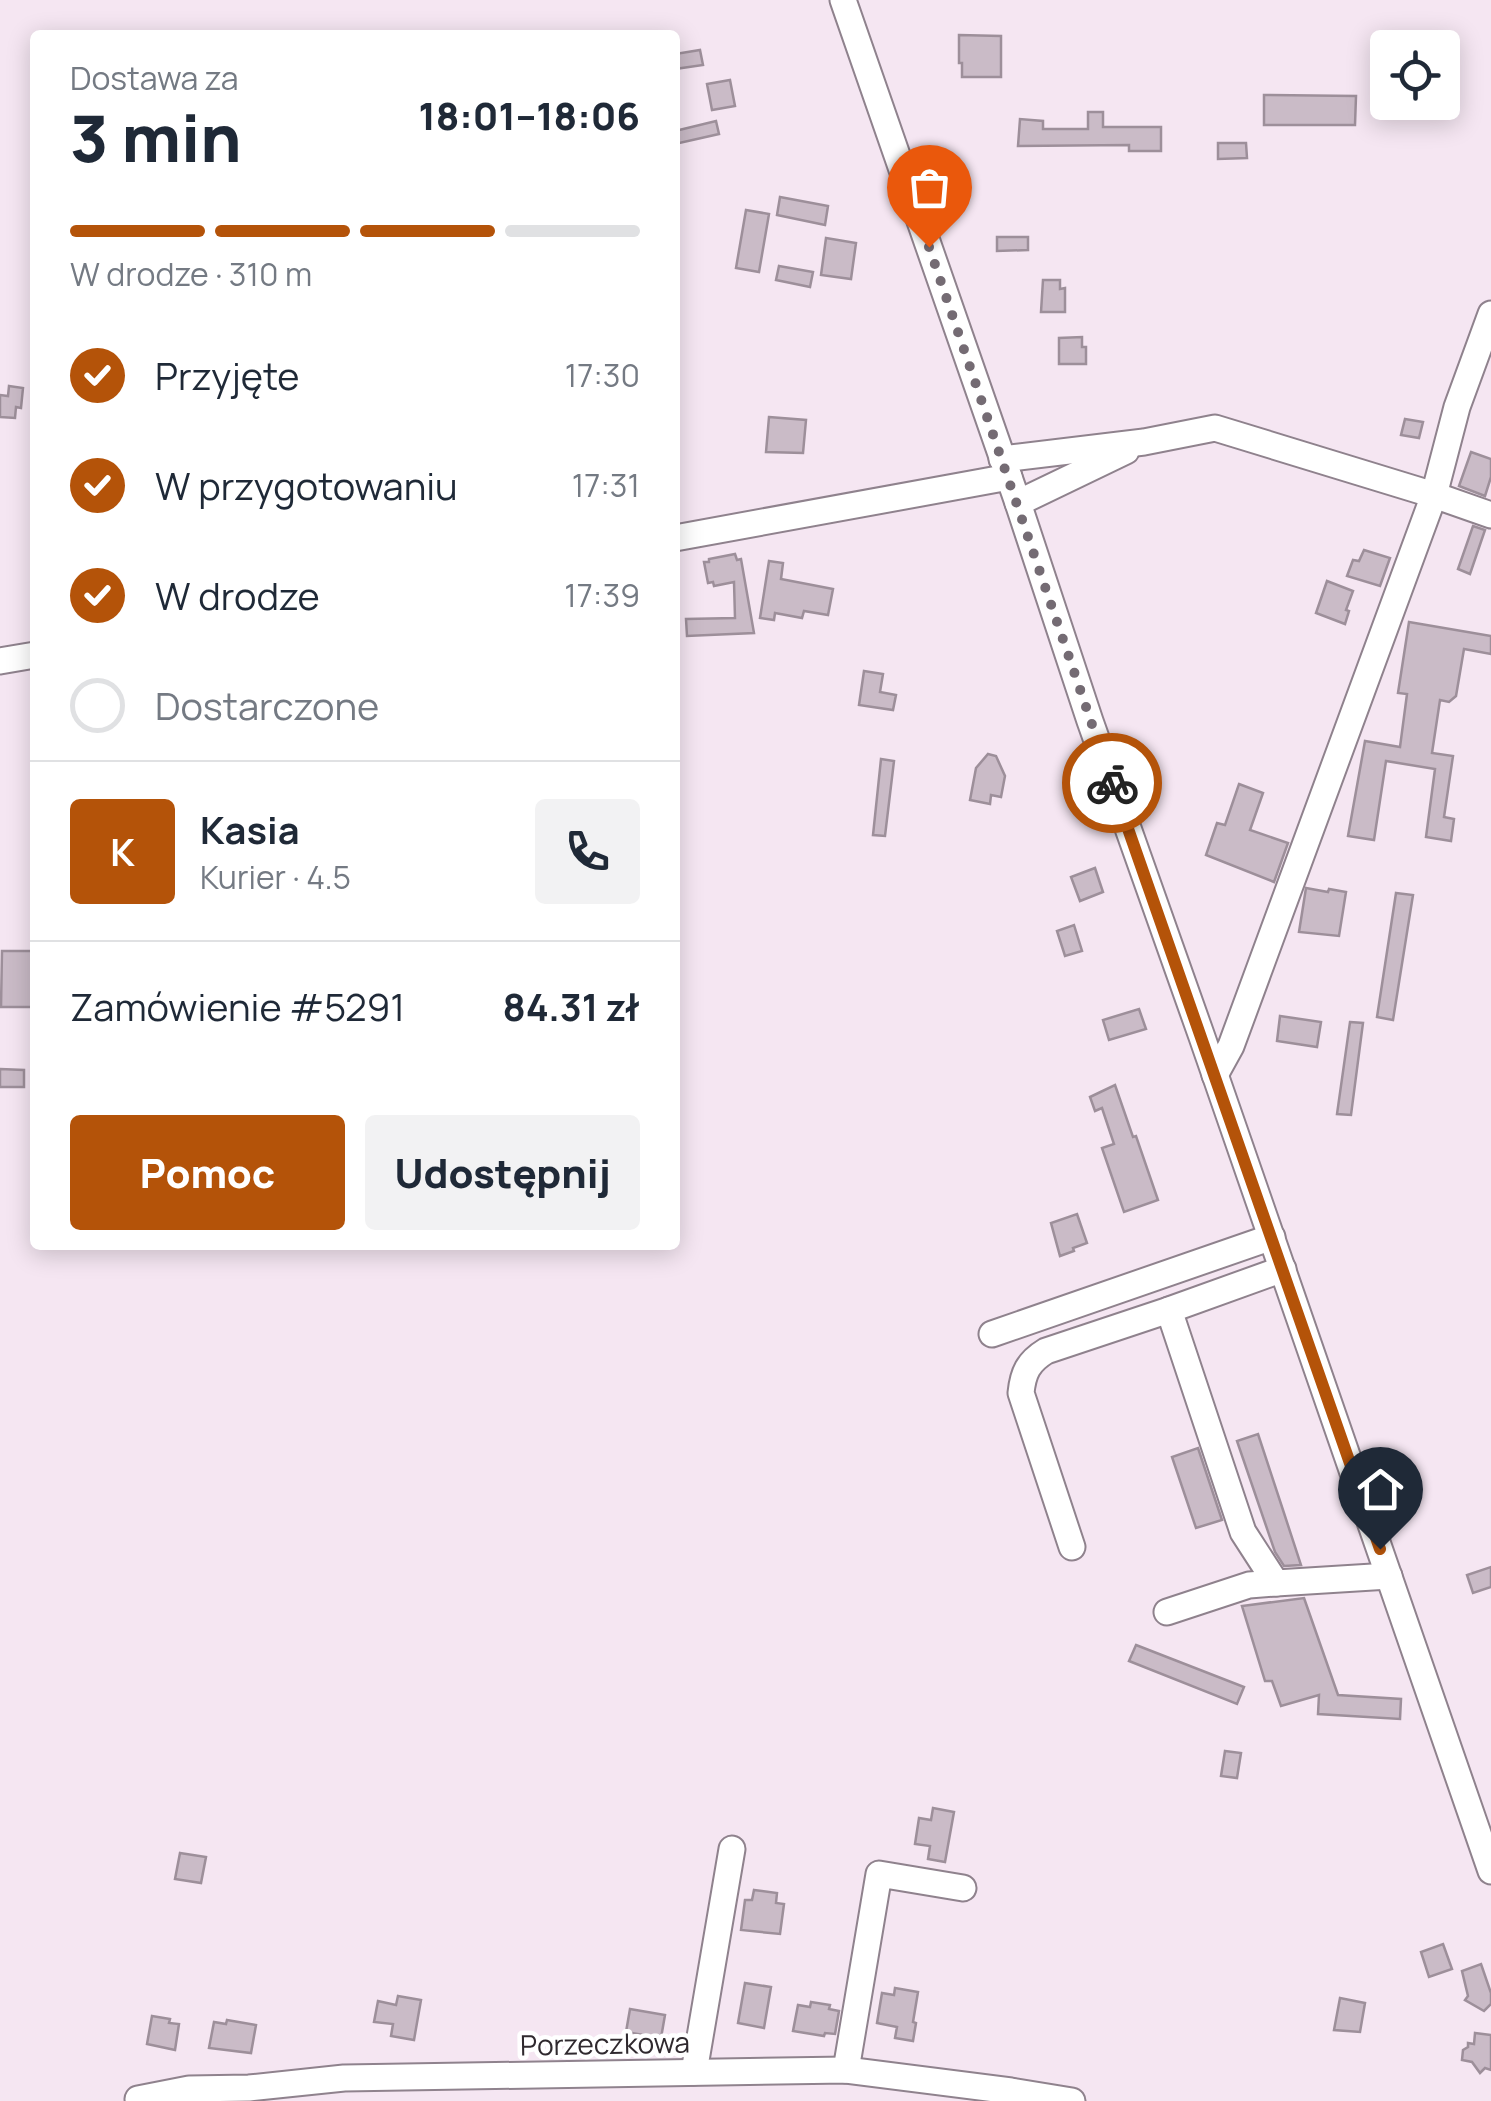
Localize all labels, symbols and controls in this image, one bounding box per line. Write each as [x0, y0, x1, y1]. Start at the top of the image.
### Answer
map controls [1370, 30, 1460, 120]
button: locate [1370, 30, 1460, 120]
text: Dostawa za [70, 56, 239, 100]
text: 18:01–18:06 [418, 89, 640, 141]
text: 3 min [70, 93, 242, 182]
pin [887, 145, 972, 248]
icon: bag [902, 160, 957, 215]
text: W drodze · 310 m [70, 252, 312, 296]
icon: check [70, 348, 125, 403]
text: Przyjęte [155, 349, 300, 401]
text: 17:30 [565, 353, 640, 397]
icon: check [70, 458, 125, 513]
text: W przygotowaniu [155, 459, 458, 511]
text: 17:31 [572, 463, 640, 507]
icon: check [70, 568, 125, 623]
text: W drodze [155, 569, 320, 621]
text: 17:39 [564, 573, 640, 617]
text: Dostarczone [155, 679, 379, 731]
courier [1062, 733, 1162, 833]
icon: bike [1085, 756, 1140, 811]
button: phone [535, 799, 640, 904]
text: Kasia [200, 803, 300, 855]
text: K [110, 825, 135, 877]
text: Kurier · 4.5 [200, 855, 351, 899]
text: Zamówienie #5291 [70, 980, 405, 1032]
text: 84.31 zł [503, 980, 640, 1032]
button: Pomoc [70, 1115, 345, 1230]
button: Udostępnij [365, 1115, 640, 1230]
pin [1338, 1447, 1423, 1550]
icon: home [1353, 1462, 1408, 1517]
street label: Porzeczkowa [520, 2023, 690, 2063]

